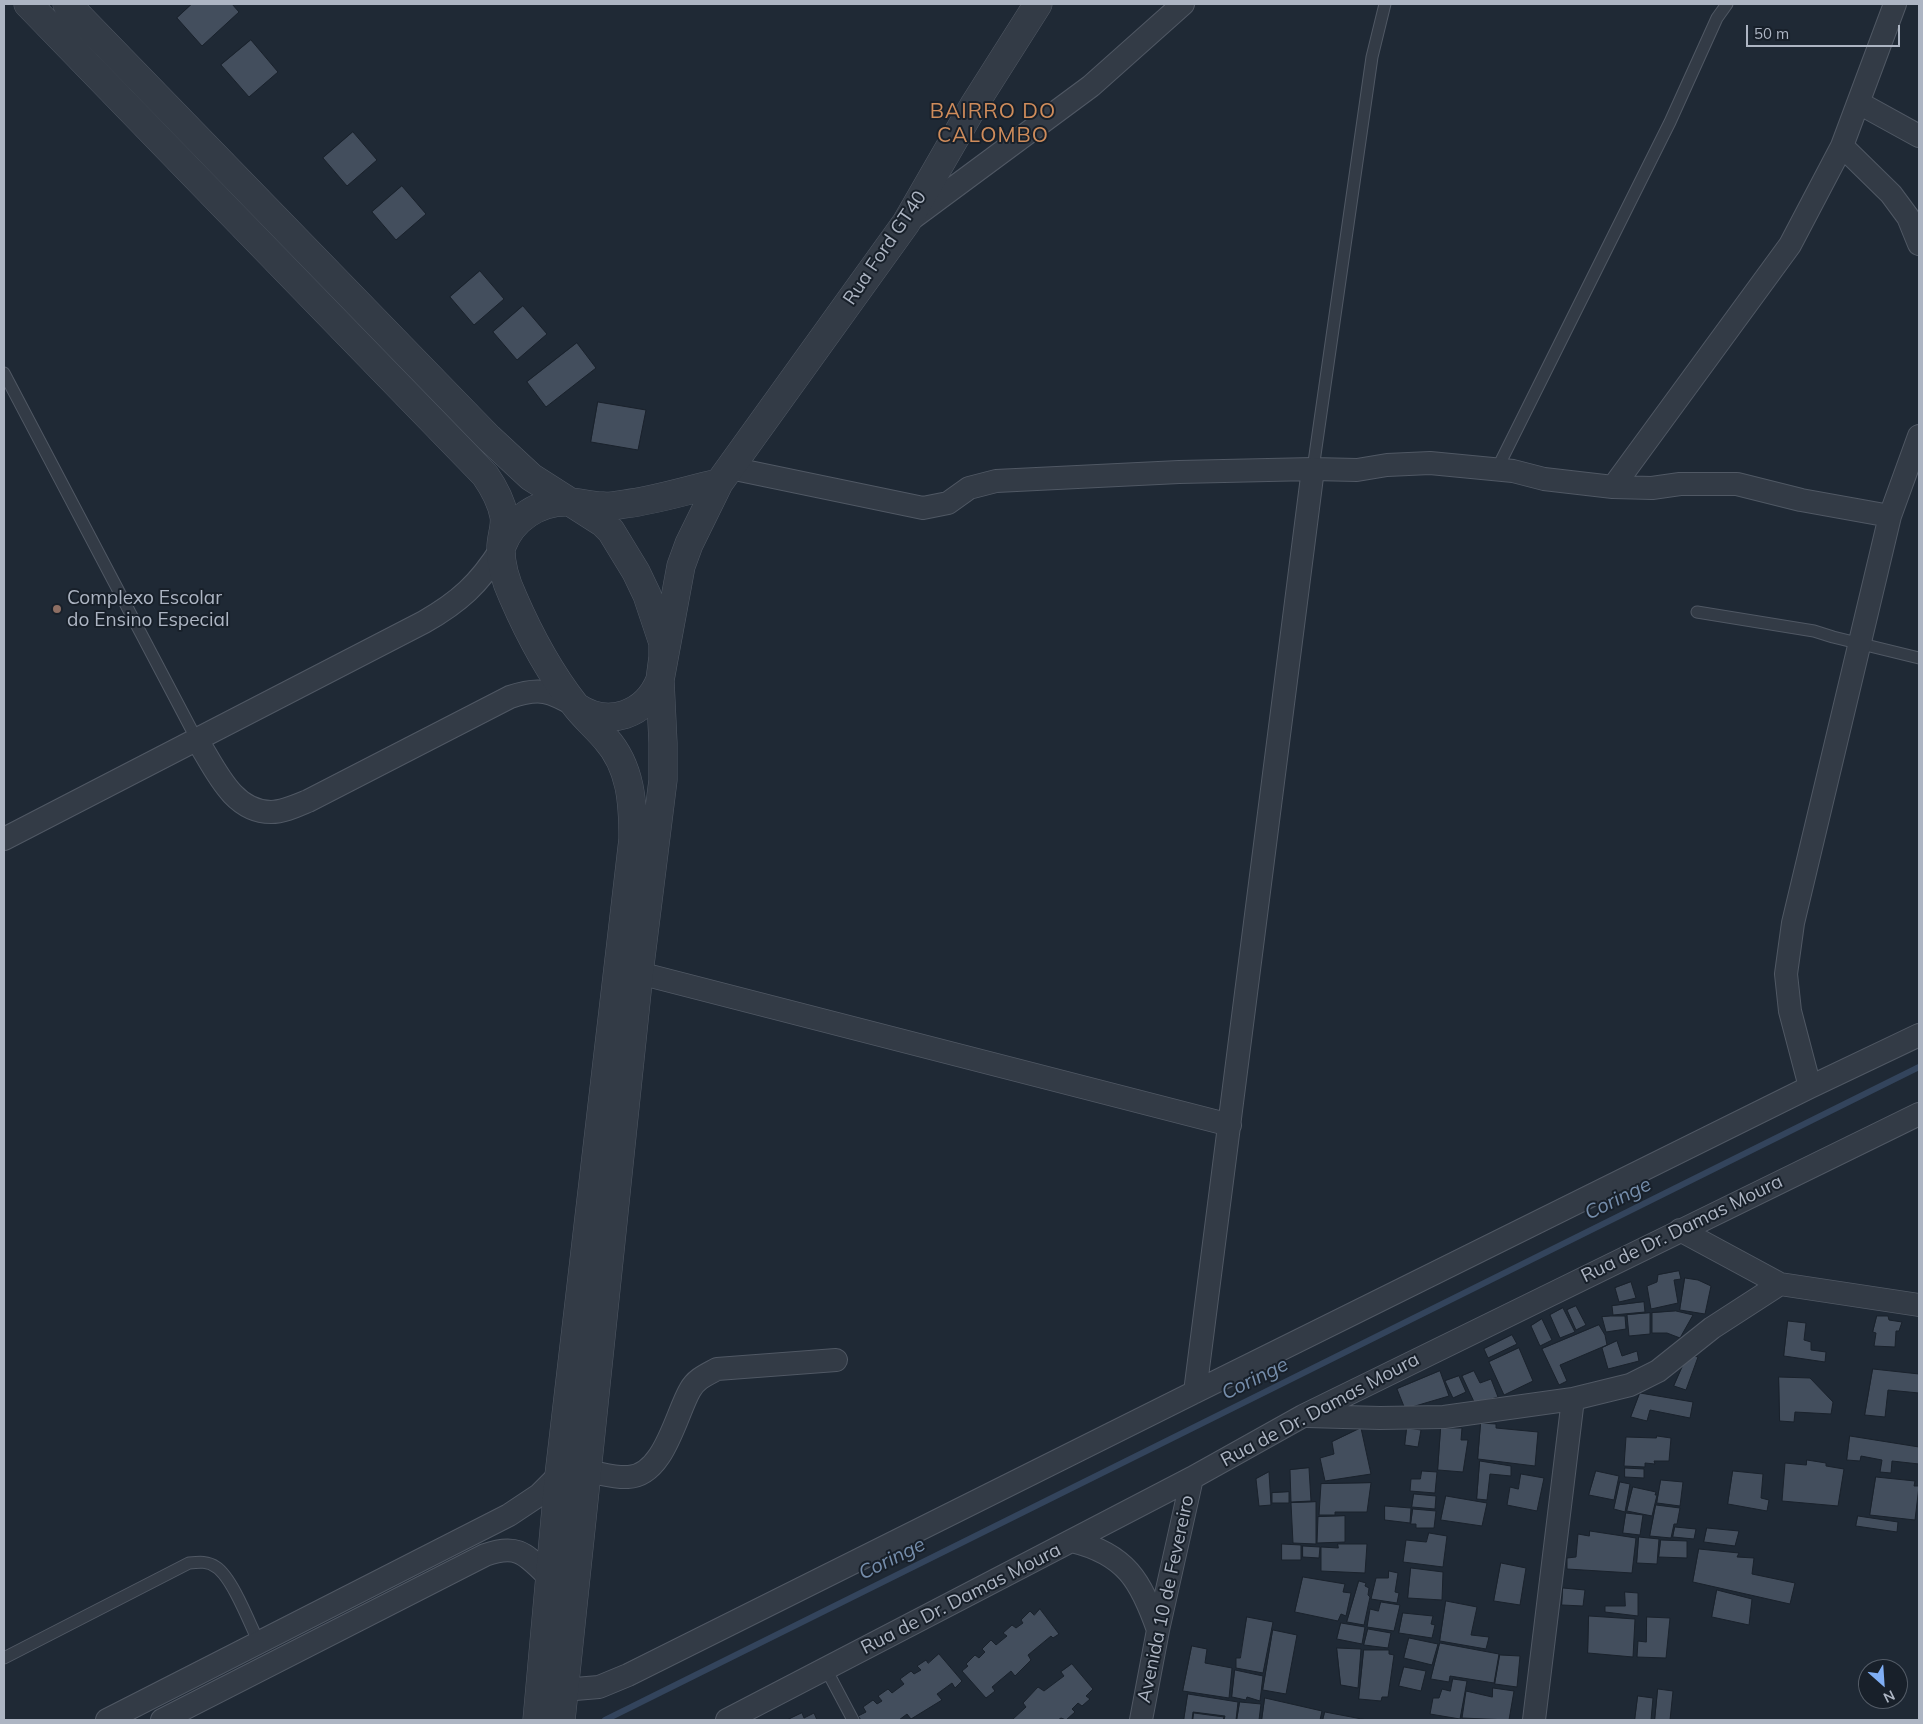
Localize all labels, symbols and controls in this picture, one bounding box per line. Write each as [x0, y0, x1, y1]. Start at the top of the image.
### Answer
scale bar [1748, 15, 1902, 47]
text: 50 m [1754, 24, 1789, 43]
district label: BAIRRO DO CALOMBO [929, 99, 1057, 149]
street label: Rua Ford GT40 [838, 187, 932, 309]
place label: Complexo Escolar do Ensino Especial [67, 587, 229, 631]
marker: Complexo Escolar do Ensino Especial [51, 603, 63, 615]
street label: Rua de Dr. Damas Moura [1577, 1170, 1787, 1288]
water label: Coringe [1581, 1173, 1655, 1225]
street label: Rua de Dr. Damas Moura [1217, 1348, 1423, 1472]
water label: Coringe [1218, 1353, 1292, 1405]
street label: Avenida 10 de Fevereiro [1133, 1493, 1199, 1705]
water label: Coringe [855, 1533, 929, 1585]
street label: Rua de Dr. Damas Moura [857, 1539, 1065, 1659]
north arrow [1858, 1659, 1908, 1709]
text: N [1880, 1686, 1898, 1707]

